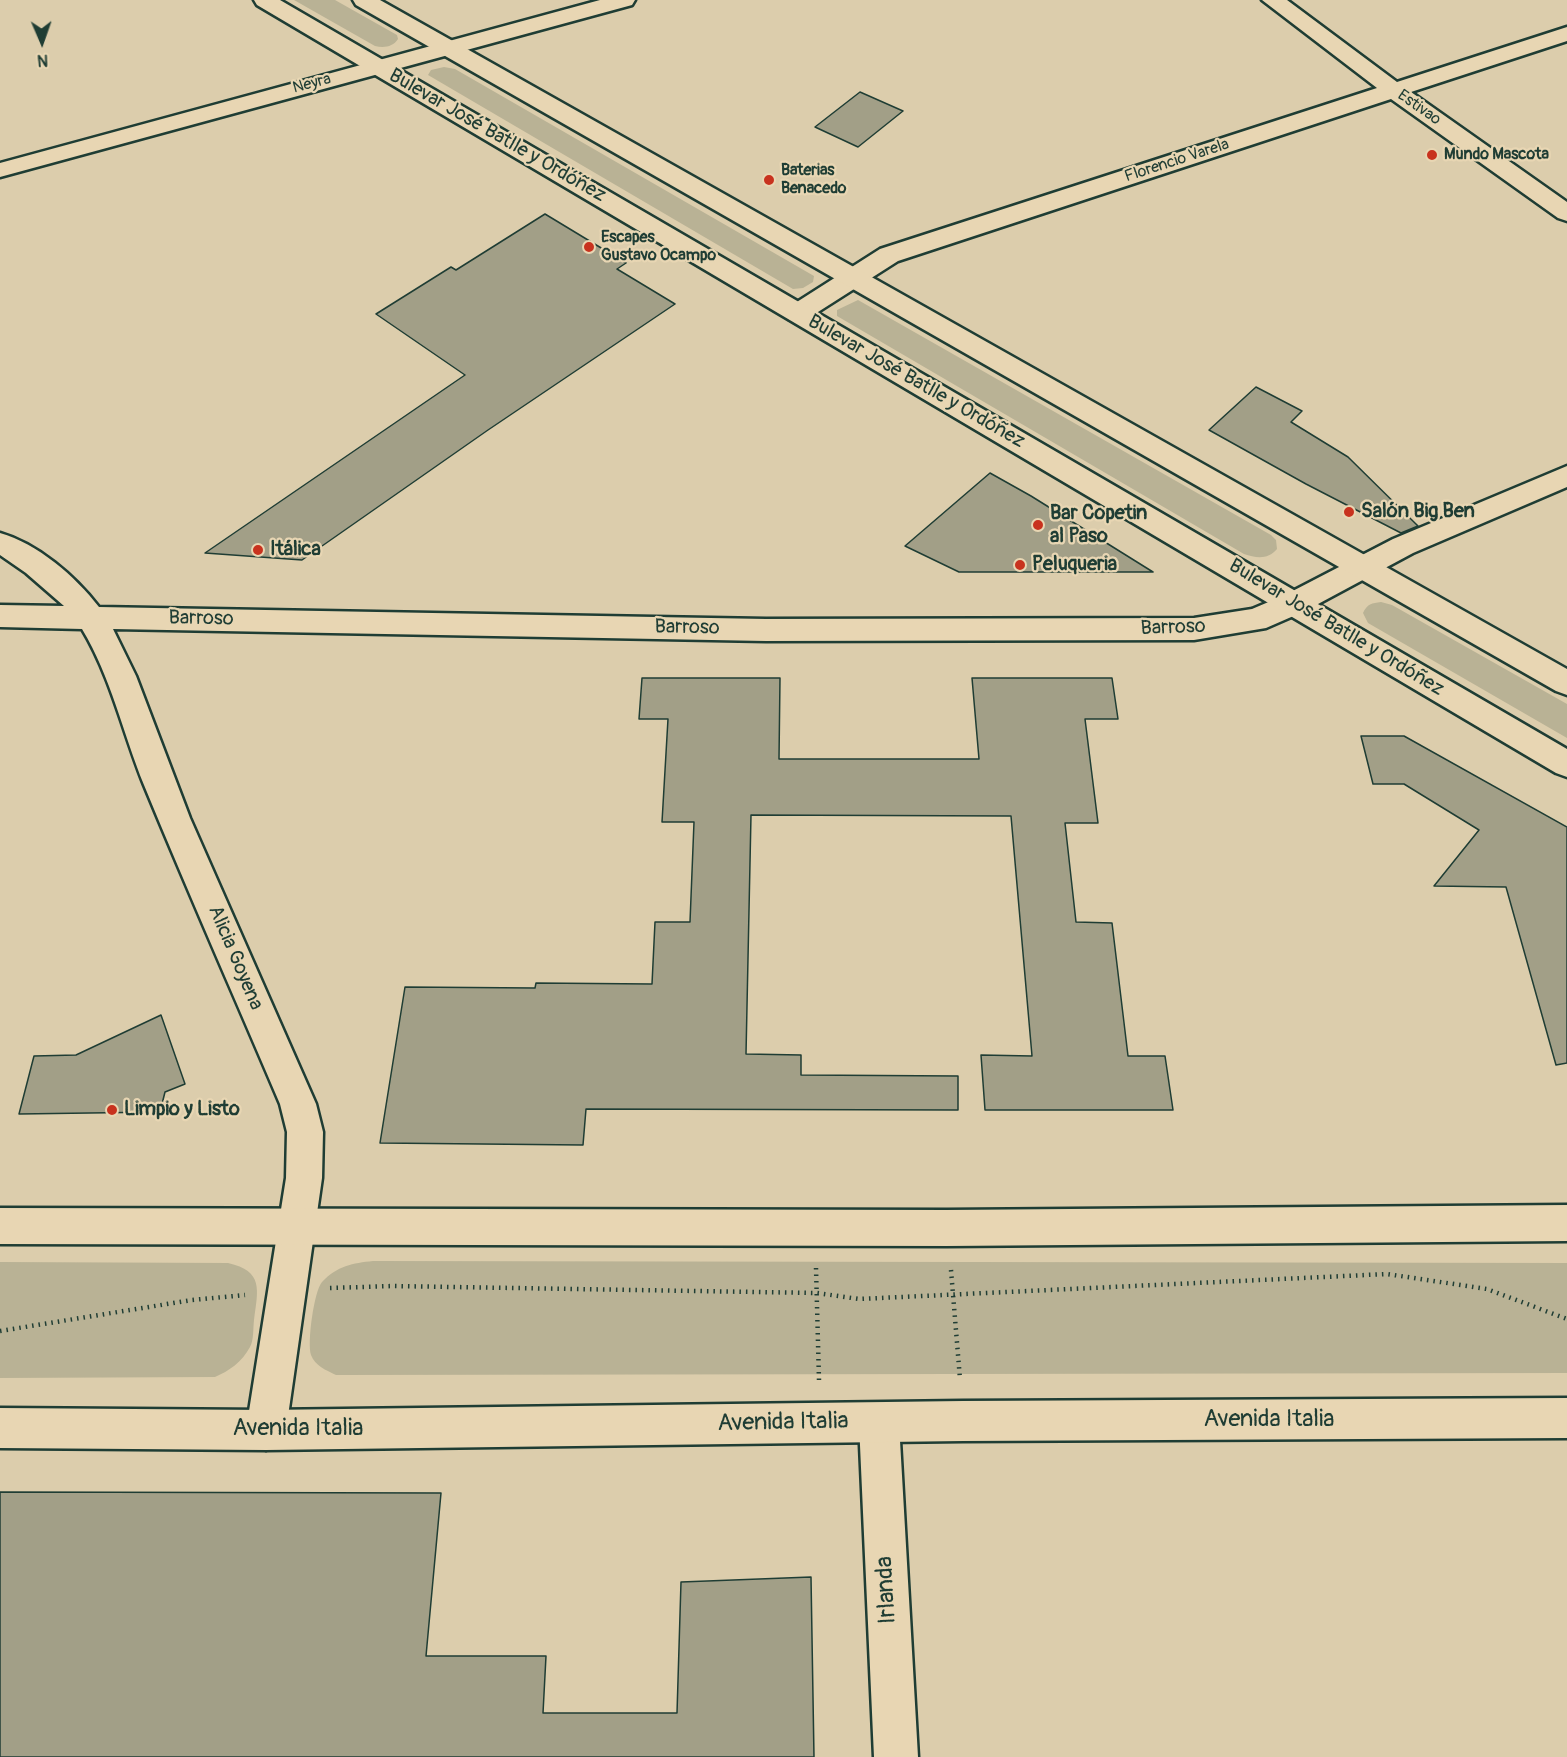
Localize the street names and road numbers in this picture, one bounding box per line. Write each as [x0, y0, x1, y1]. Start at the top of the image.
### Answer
street label: Bulevar José Batlle y Ordóñez [384, 64, 610, 208]
street label: Neyra [291, 70, 333, 98]
street label: Estivao [1394, 86, 1444, 130]
street label: Florencio Varela [1122, 135, 1232, 187]
street label: Bulevar José Batlle y Ordóñez [803, 310, 1029, 454]
street label: Bulevar José Batlle y Ordóñez [1224, 554, 1448, 702]
street label: Barroso [168, 606, 234, 632]
street label: Barroso [654, 615, 720, 641]
street label: Barroso [1140, 615, 1206, 641]
street label: Alicia Goyena [202, 902, 268, 1014]
street label: Avenida Italia [1203, 1406, 1335, 1434]
street label: Avenida Italia [717, 1407, 849, 1439]
street label: Avenida Italia [232, 1415, 364, 1443]
street label: Irlanda [871, 1555, 903, 1625]

